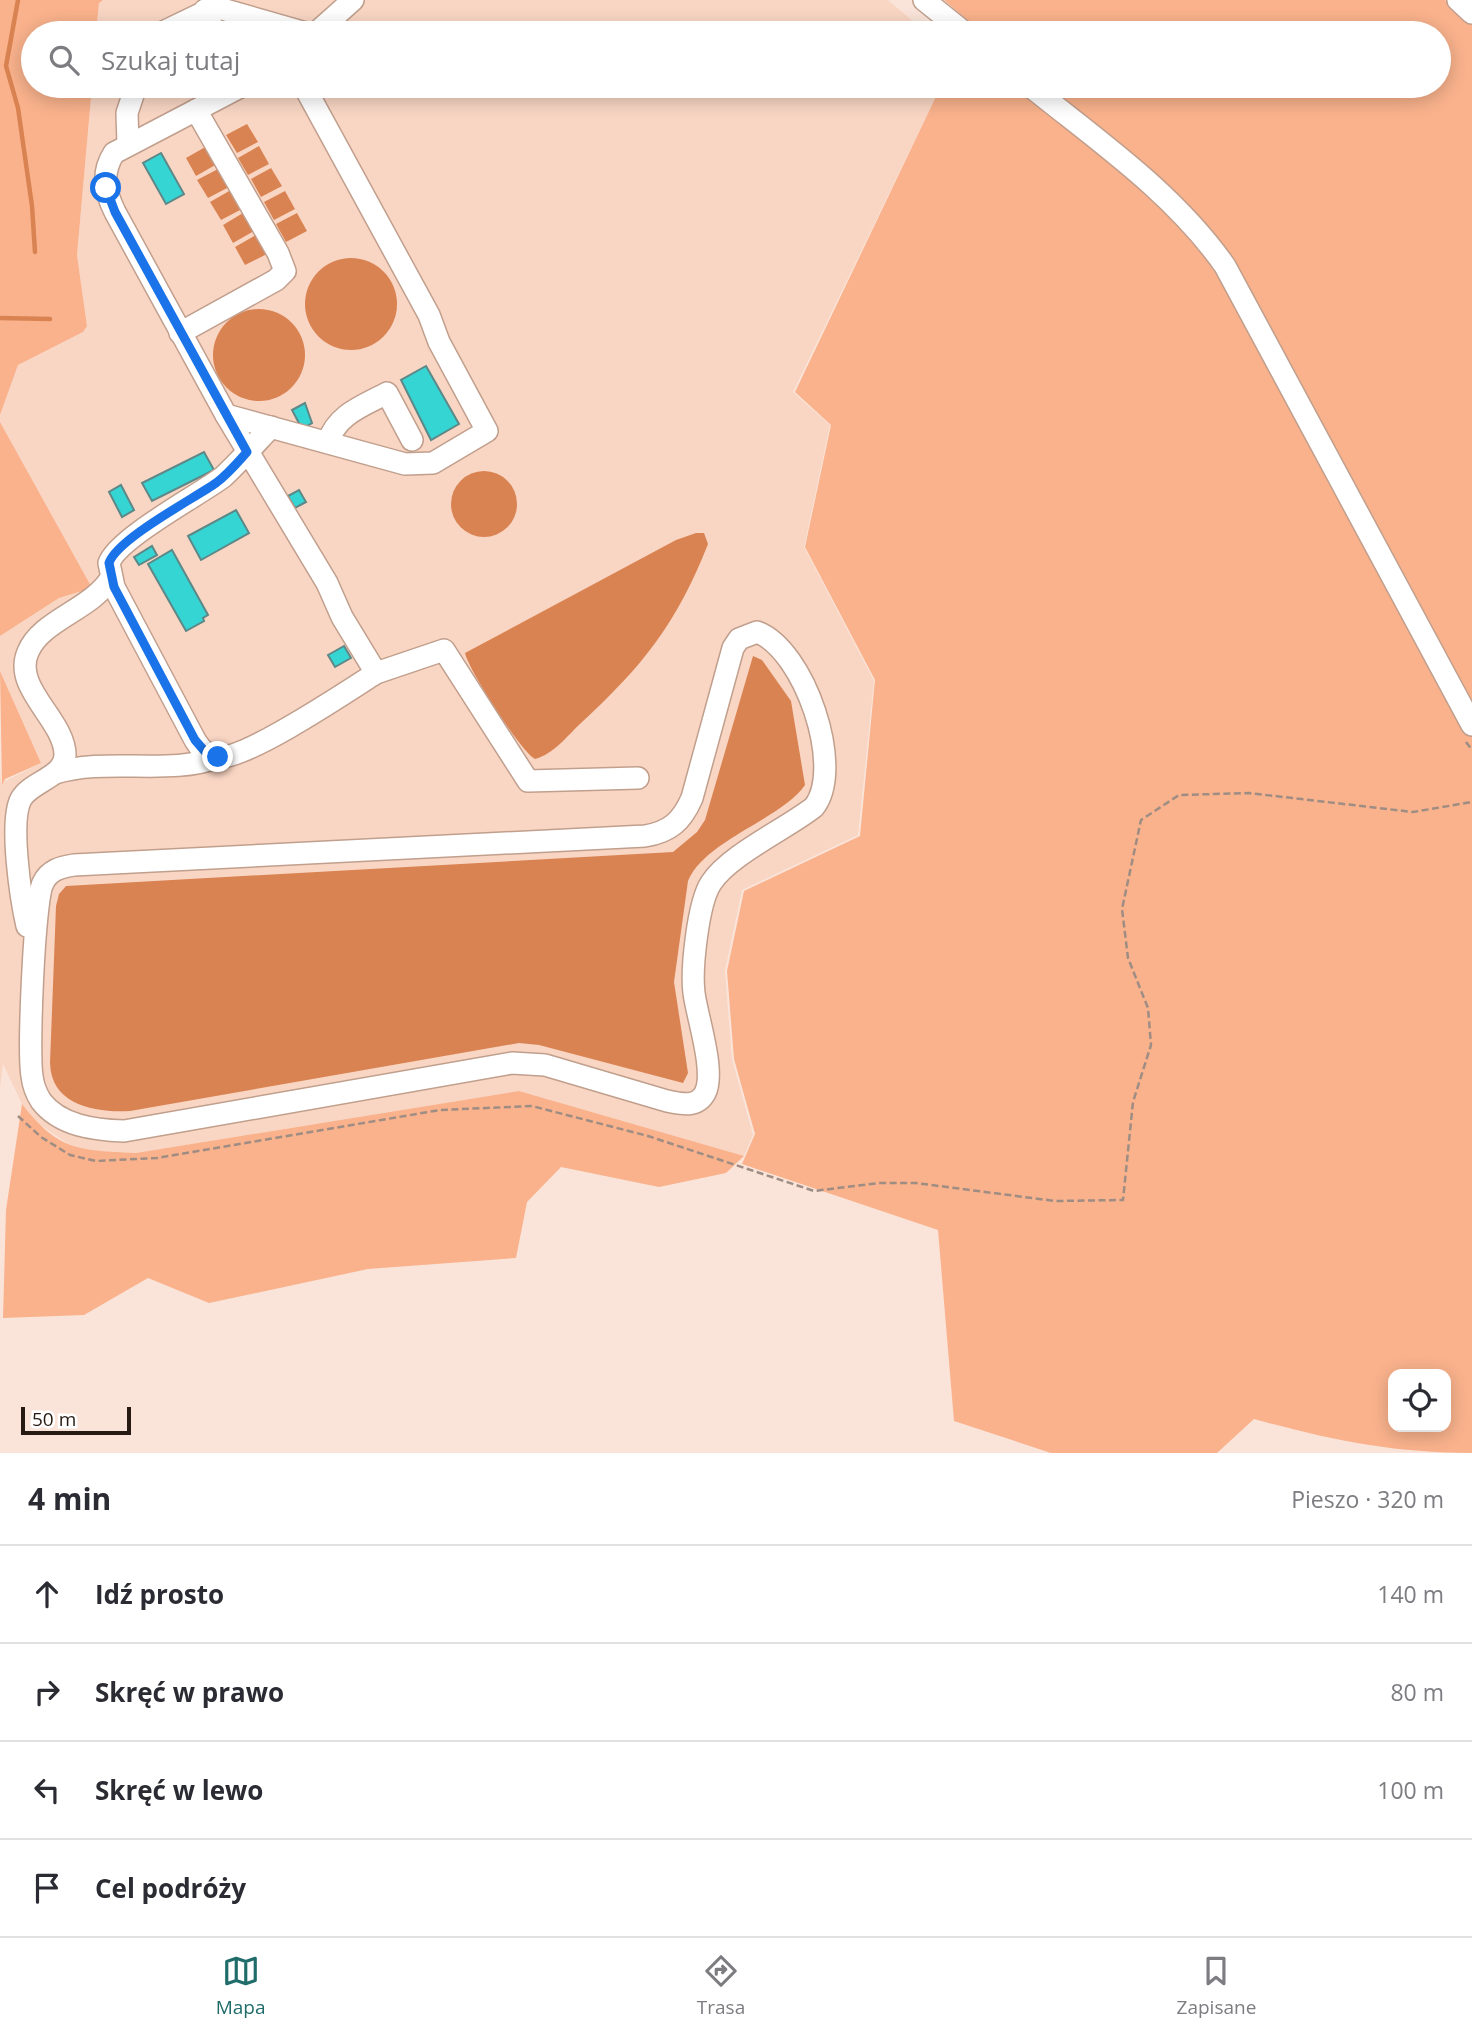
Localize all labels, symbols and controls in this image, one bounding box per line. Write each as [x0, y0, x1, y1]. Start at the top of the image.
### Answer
search box [21, 21, 1451, 98]
icon: search [45, 41, 83, 79]
text: Szukaj tutaj [101, 42, 240, 78]
route start [90, 172, 121, 203]
route end [202, 741, 233, 772]
map controls [1388, 1369, 1451, 1432]
button: locate [1388, 1369, 1451, 1432]
scale bar [21, 1404, 131, 1436]
text: 50 m [32, 1406, 76, 1432]
text: 4 min [28, 1478, 111, 1519]
text: Pieszo · 320 m [1291, 1483, 1444, 1515]
icon: ahead [28, 1575, 66, 1613]
text: Idź prosto [95, 1576, 224, 1612]
text: 140 m [1377, 1578, 1444, 1610]
icon: right [28, 1673, 66, 1711]
text: Skręć w prawo [95, 1674, 284, 1710]
text: 80 m [1390, 1676, 1444, 1708]
icon: left [28, 1771, 66, 1809]
text: Skręć w lewo [95, 1772, 263, 1808]
text: 100 m [1377, 1774, 1444, 1806]
icon: arrive [28, 1869, 66, 1907]
text: Cel podróży [95, 1870, 246, 1906]
tab: Mapa [216, 1952, 266, 2020]
tab: Trasa [697, 1952, 745, 2020]
tab: Zapisane [1177, 1952, 1256, 2020]

